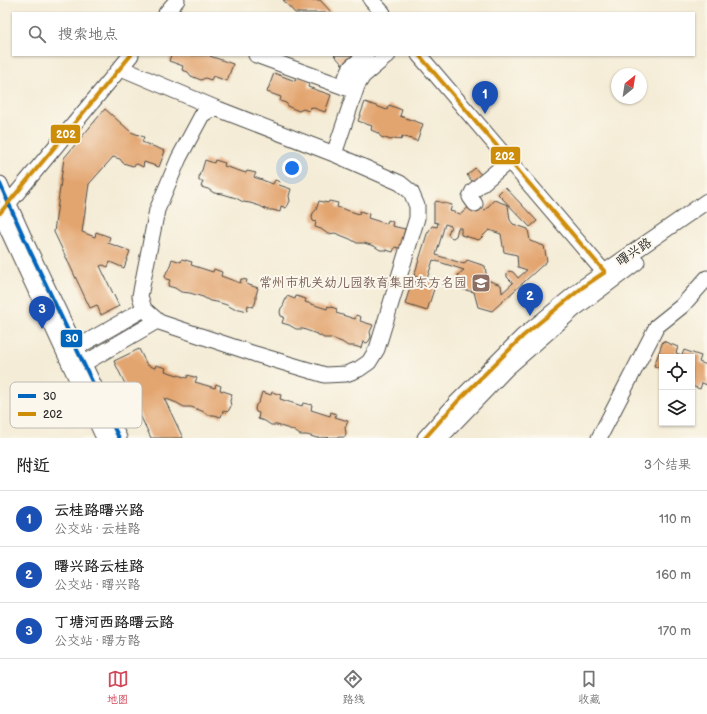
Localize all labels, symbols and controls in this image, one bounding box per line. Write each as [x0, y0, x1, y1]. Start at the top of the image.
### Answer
search box [12, 12, 695, 56]
icon: search [26, 23, 48, 45]
text: 搜索地点 [58, 25, 118, 44]
north arrow [611, 68, 647, 104]
pin: 1 [472, 81, 498, 114]
line badge: 202 [50, 124, 81, 144]
text: 202 [56, 128, 76, 141]
line badge: 202 [490, 146, 521, 165]
text: 202 [495, 150, 515, 163]
your location [282, 158, 302, 178]
street label: 曙兴路 [613, 234, 655, 270]
school or university icon: 常州市机关幼儿园教育集团东方名园 [470, 272, 492, 294]
place label: 常州市机关幼儿园教育集团东方名园 [259, 275, 467, 291]
pin: 2 [517, 283, 543, 316]
pin: 3 [29, 296, 55, 329]
line badge: 30 [60, 329, 83, 348]
text: 30 [65, 332, 79, 345]
map controls [659, 354, 695, 426]
button: locate [659, 354, 695, 390]
legend [10, 382, 142, 428]
text: 30 [43, 390, 57, 403]
button: layers [659, 390, 695, 426]
text: 202 [43, 408, 63, 421]
text: 附近 [16, 456, 50, 476]
text: 3个结果 [644, 457, 691, 473]
text: 云桂路曙兴路 [54, 501, 144, 520]
text: 1 [26, 511, 32, 527]
text: 110 m [659, 511, 691, 527]
text: 公交站 · 云桂路 [54, 521, 140, 537]
text: 曙兴路云桂路 [54, 557, 144, 576]
text: 2 [25, 567, 33, 583]
text: 160 m [656, 567, 691, 583]
text: 公交站 · 曙兴路 [54, 577, 140, 593]
text: 丁塘河西路曙云路 [54, 613, 174, 632]
text: 3 [25, 623, 33, 639]
text: 170 m [658, 623, 691, 639]
text: 公交站 · 曙方路 [54, 633, 140, 649]
tab: 地图 [107, 668, 129, 706]
tab: 路线 [342, 668, 364, 706]
tab: 收藏 [578, 668, 600, 706]

